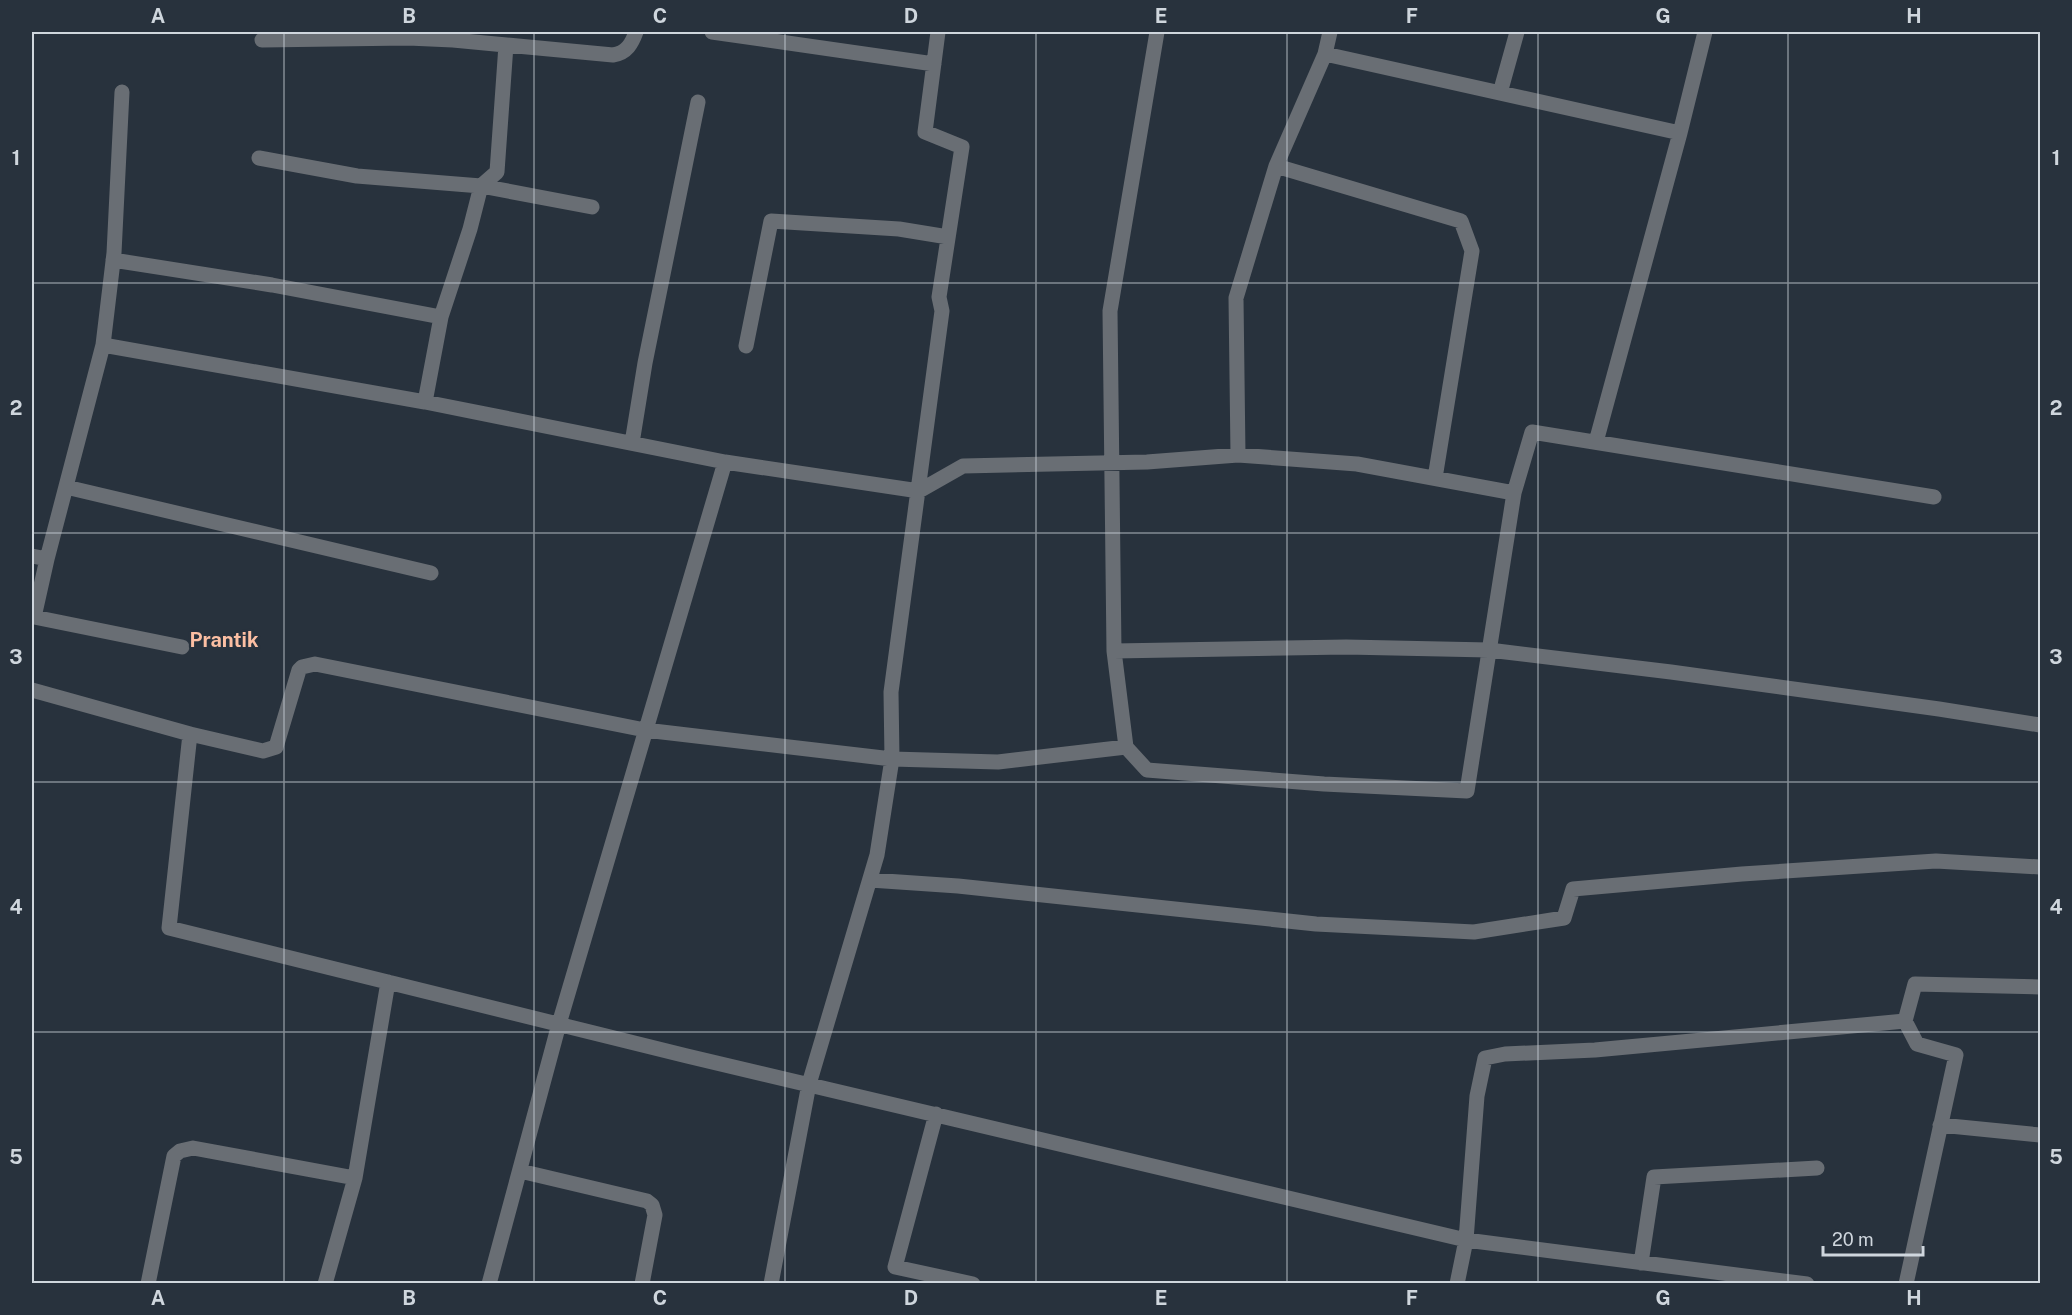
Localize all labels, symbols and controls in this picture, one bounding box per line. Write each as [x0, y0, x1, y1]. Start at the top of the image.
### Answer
text: A [151, 4, 165, 28]
text: B [402, 4, 416, 28]
text: C [653, 4, 667, 28]
text: D [904, 4, 918, 28]
text: E [1155, 4, 1167, 28]
text: F [1406, 4, 1418, 28]
text: G [1655, 4, 1671, 28]
text: H [1906, 4, 1922, 28]
text: 1 [12, 146, 20, 170]
text: 1 [2052, 146, 2060, 170]
text: 2 [10, 396, 22, 420]
text: 2 [2050, 396, 2062, 420]
district label: Prantik [189, 628, 259, 652]
text: 3 [9, 645, 23, 669]
text: 3 [2049, 645, 2063, 669]
text: 4 [9, 895, 23, 919]
text: 4 [2049, 895, 2063, 919]
text: 5 [9, 1145, 23, 1169]
text: 5 [2049, 1145, 2063, 1169]
scale bar [1823, 1219, 1924, 1257]
text: 20 m [1832, 1229, 1874, 1250]
text: A [151, 1286, 165, 1310]
text: B [402, 1286, 416, 1310]
text: C [653, 1286, 667, 1310]
text: D [904, 1286, 918, 1310]
text: E [1155, 1286, 1167, 1310]
text: F [1406, 1286, 1418, 1310]
text: G [1655, 1286, 1671, 1310]
text: H [1906, 1286, 1922, 1310]

